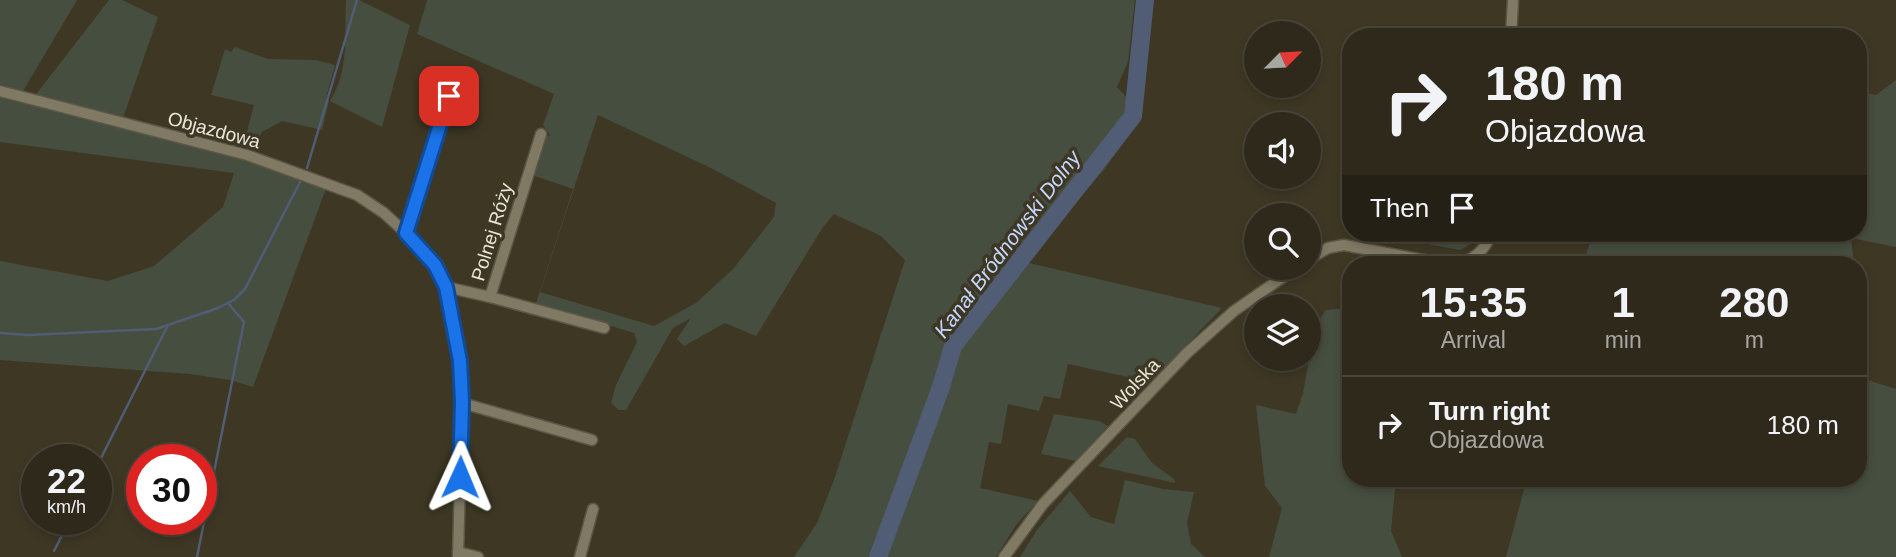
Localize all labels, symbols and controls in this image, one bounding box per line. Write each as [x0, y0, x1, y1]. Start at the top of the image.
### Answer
north arrow [1244, 21, 1321, 98]
map controls [1244, 21, 1321, 371]
icon: right [1370, 56, 1461, 147]
text: 180 m [1485, 56, 1624, 110]
pin [419, 66, 479, 126]
icon: arrive [430, 77, 468, 115]
street label: Objazdowa [165, 108, 263, 153]
button: sound [1244, 112, 1321, 189]
text: Objazdowa [1485, 113, 1645, 149]
water label: Kanał Bródnowski Dolny [929, 145, 1086, 342]
street label: Polnej Róży [467, 180, 517, 284]
icon: arrive [1443, 189, 1481, 227]
text: Then [1370, 193, 1429, 223]
button: search [1244, 203, 1321, 280]
text: 15:35 [1420, 279, 1527, 326]
text: 1 [1611, 279, 1635, 326]
text: 280 [1719, 279, 1789, 326]
button: layers [1244, 294, 1321, 371]
text: Arrival [1441, 327, 1506, 353]
text: min [1605, 327, 1642, 353]
text: m [1745, 327, 1764, 353]
street label: Wolska [1106, 354, 1164, 414]
text: Turn right [1429, 396, 1550, 426]
icon: right [1370, 406, 1408, 444]
text: 180 m [1767, 410, 1839, 440]
text: Objazdowa [1429, 427, 1544, 453]
position arrow [423, 440, 497, 514]
speed limit sign: 30 [126, 444, 217, 535]
text: 22 [47, 461, 86, 500]
text: km/h [47, 497, 86, 517]

